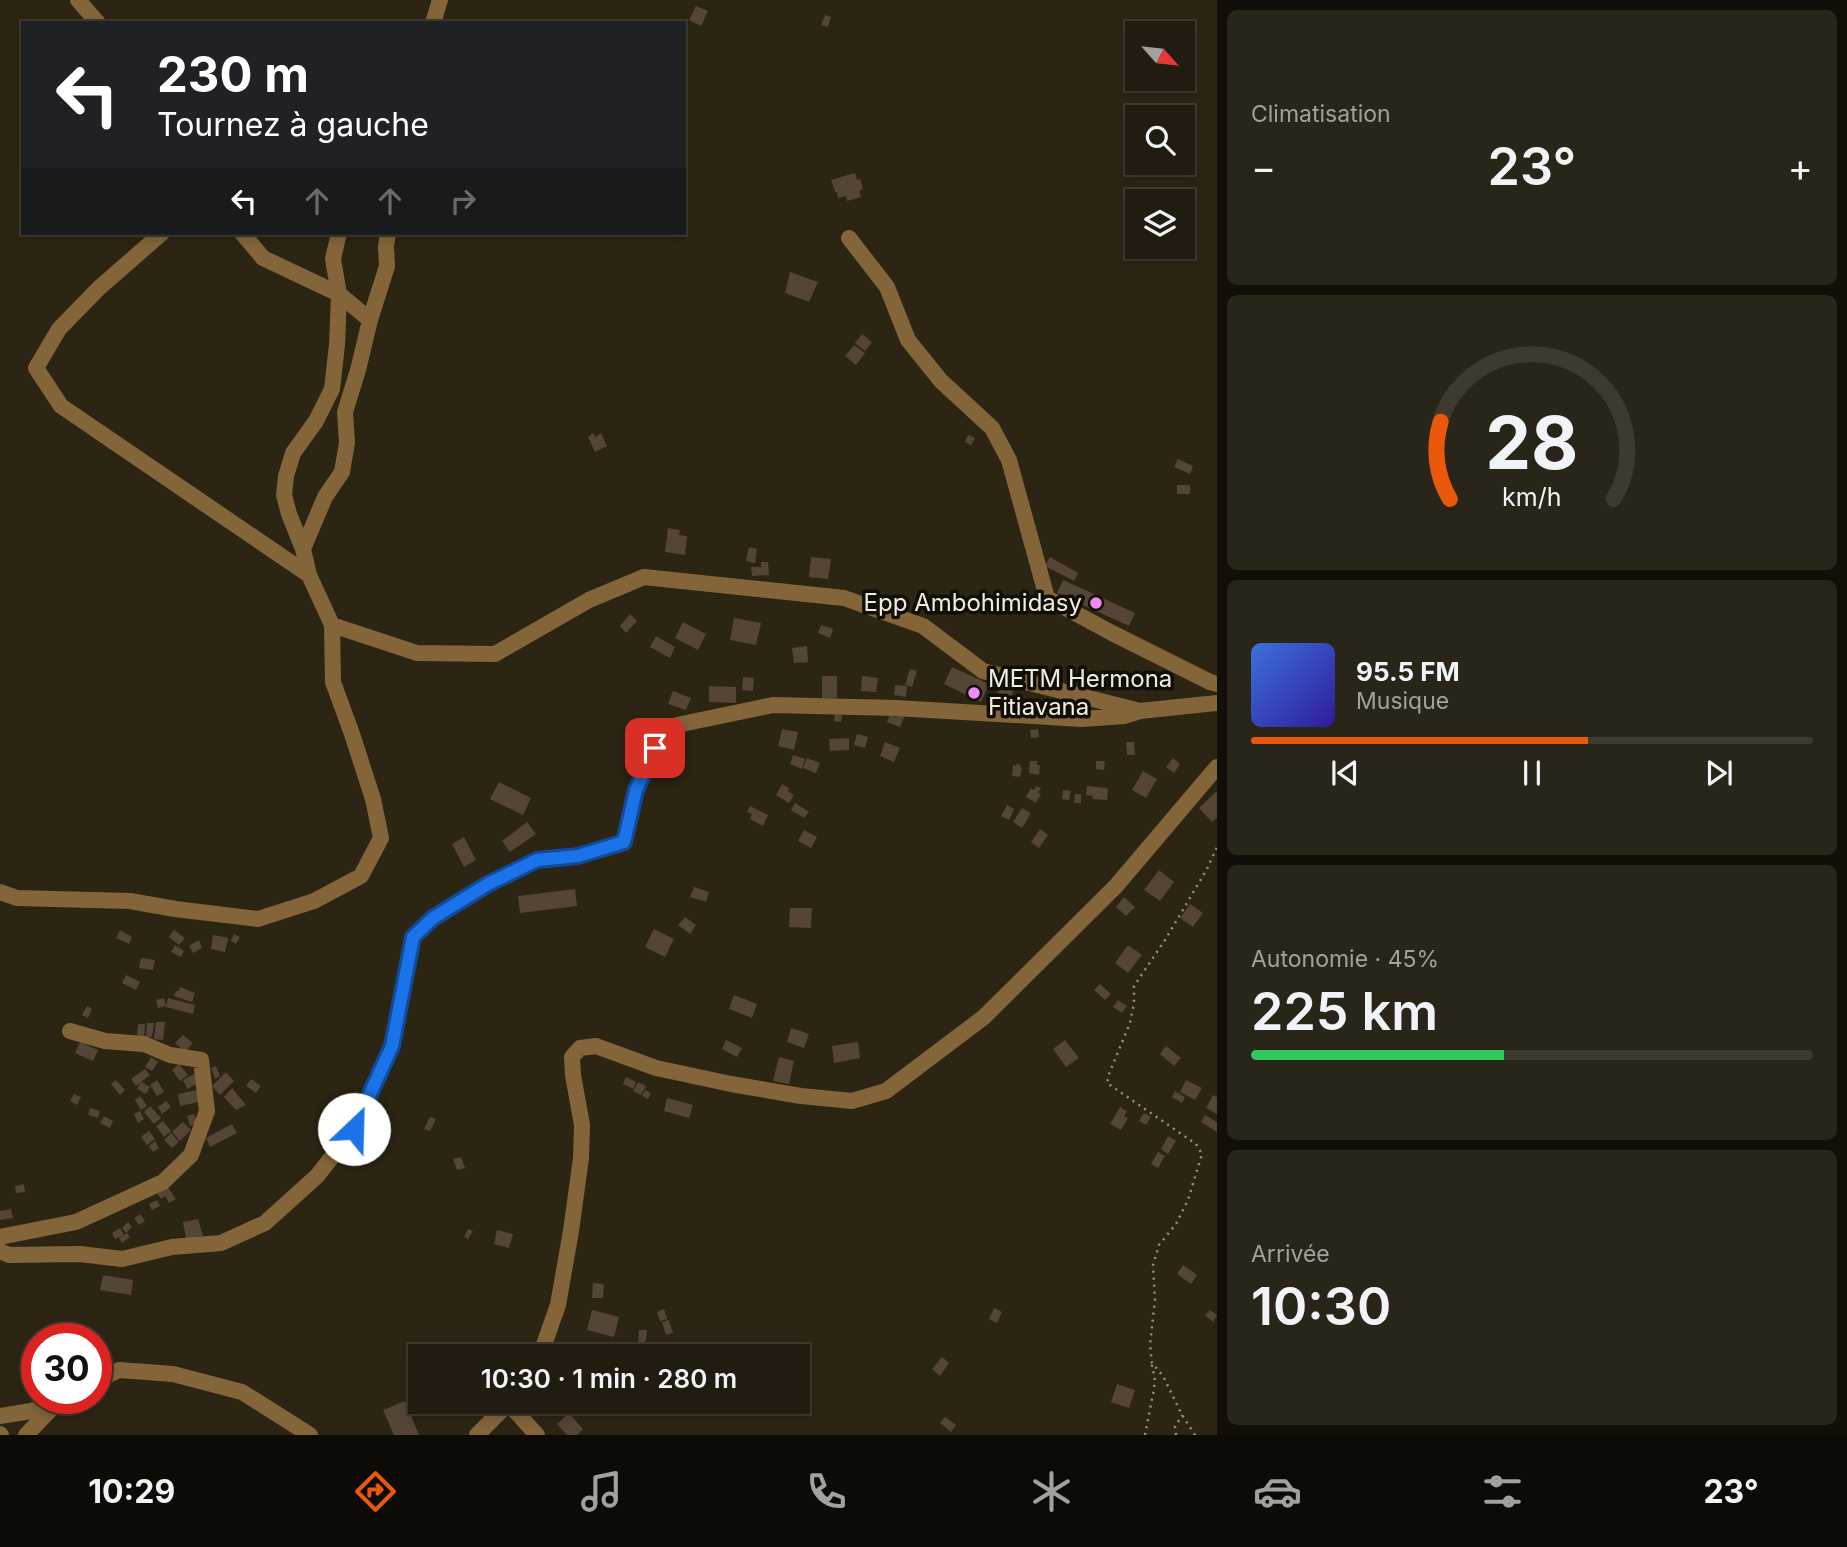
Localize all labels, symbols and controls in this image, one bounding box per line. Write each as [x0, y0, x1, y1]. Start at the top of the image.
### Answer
north arrow [1125, 21, 1195, 91]
map controls [1125, 21, 1195, 259]
text: 230 m [157, 45, 309, 104]
icon: left [42, 49, 133, 140]
text: Climatisation [1251, 100, 1391, 128]
text: Tournez à gauche [157, 105, 429, 144]
button: search [1125, 105, 1195, 175]
text: 23° [1488, 135, 1576, 198]
text: − [1251, 144, 1276, 190]
text: + [1788, 144, 1813, 190]
icon: left [225, 182, 263, 220]
icon: ahead [298, 182, 336, 220]
icon: ahead [371, 182, 409, 220]
icon: right [444, 182, 482, 220]
button: layers [1125, 189, 1195, 259]
text: 28 [1485, 398, 1579, 487]
text: km/h [1502, 481, 1562, 511]
place label: Epp Ambohimidasy [864, 588, 1082, 617]
marker: Epp Ambohimidasy [1088, 595, 1104, 611]
text: 95.5 FM [1356, 656, 1460, 687]
place label: METM Hermona Fitiavana [988, 664, 1172, 721]
marker: METM Hermona Fitiavana [966, 685, 982, 701]
text: Musique [1356, 687, 1449, 715]
pin [625, 718, 685, 778]
icon: arrive [636, 729, 674, 767]
icon: previous [1326, 754, 1364, 792]
icon: pause [1513, 754, 1551, 792]
icon: next [1700, 754, 1738, 792]
text: Autonomie · 45% [1251, 945, 1439, 973]
text: 225 km [1251, 980, 1438, 1043]
position arrow [317, 1092, 391, 1166]
text: Arrivée [1251, 1240, 1330, 1268]
text: 10:30 [1251, 1275, 1391, 1338]
speed limit sign: 30 [21, 1323, 112, 1414]
text: 10:30 · 1 min · 280 m [481, 1363, 737, 1394]
icon: directions [351, 1467, 400, 1516]
icon: music [577, 1467, 626, 1516]
icon: phone [802, 1467, 851, 1516]
icon: climate [1027, 1467, 1076, 1516]
icon: car [1253, 1467, 1302, 1516]
icon: filters [1478, 1467, 1527, 1516]
text: 10:29 [88, 1472, 175, 1511]
text: 23° [1703, 1472, 1759, 1511]

